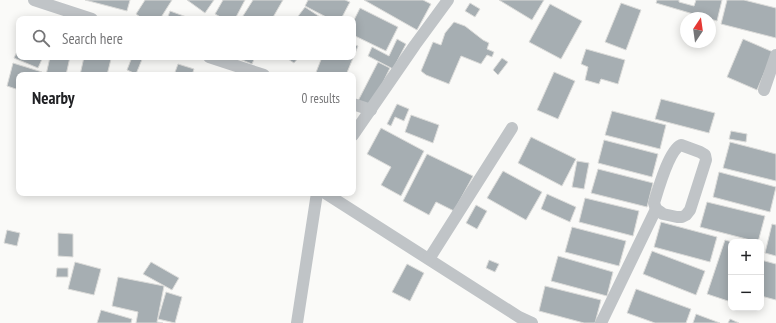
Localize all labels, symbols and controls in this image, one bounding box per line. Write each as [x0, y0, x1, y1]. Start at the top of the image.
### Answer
north arrow [680, 12, 716, 48]
search box [16, 16, 356, 60]
icon: search [30, 27, 52, 49]
text: Search here [62, 29, 123, 48]
text: Nearby [32, 87, 75, 109]
text: 0 results [301, 90, 340, 107]
map controls [728, 239, 764, 311]
button: + [728, 239, 764, 275]
button: − [728, 275, 764, 311]

